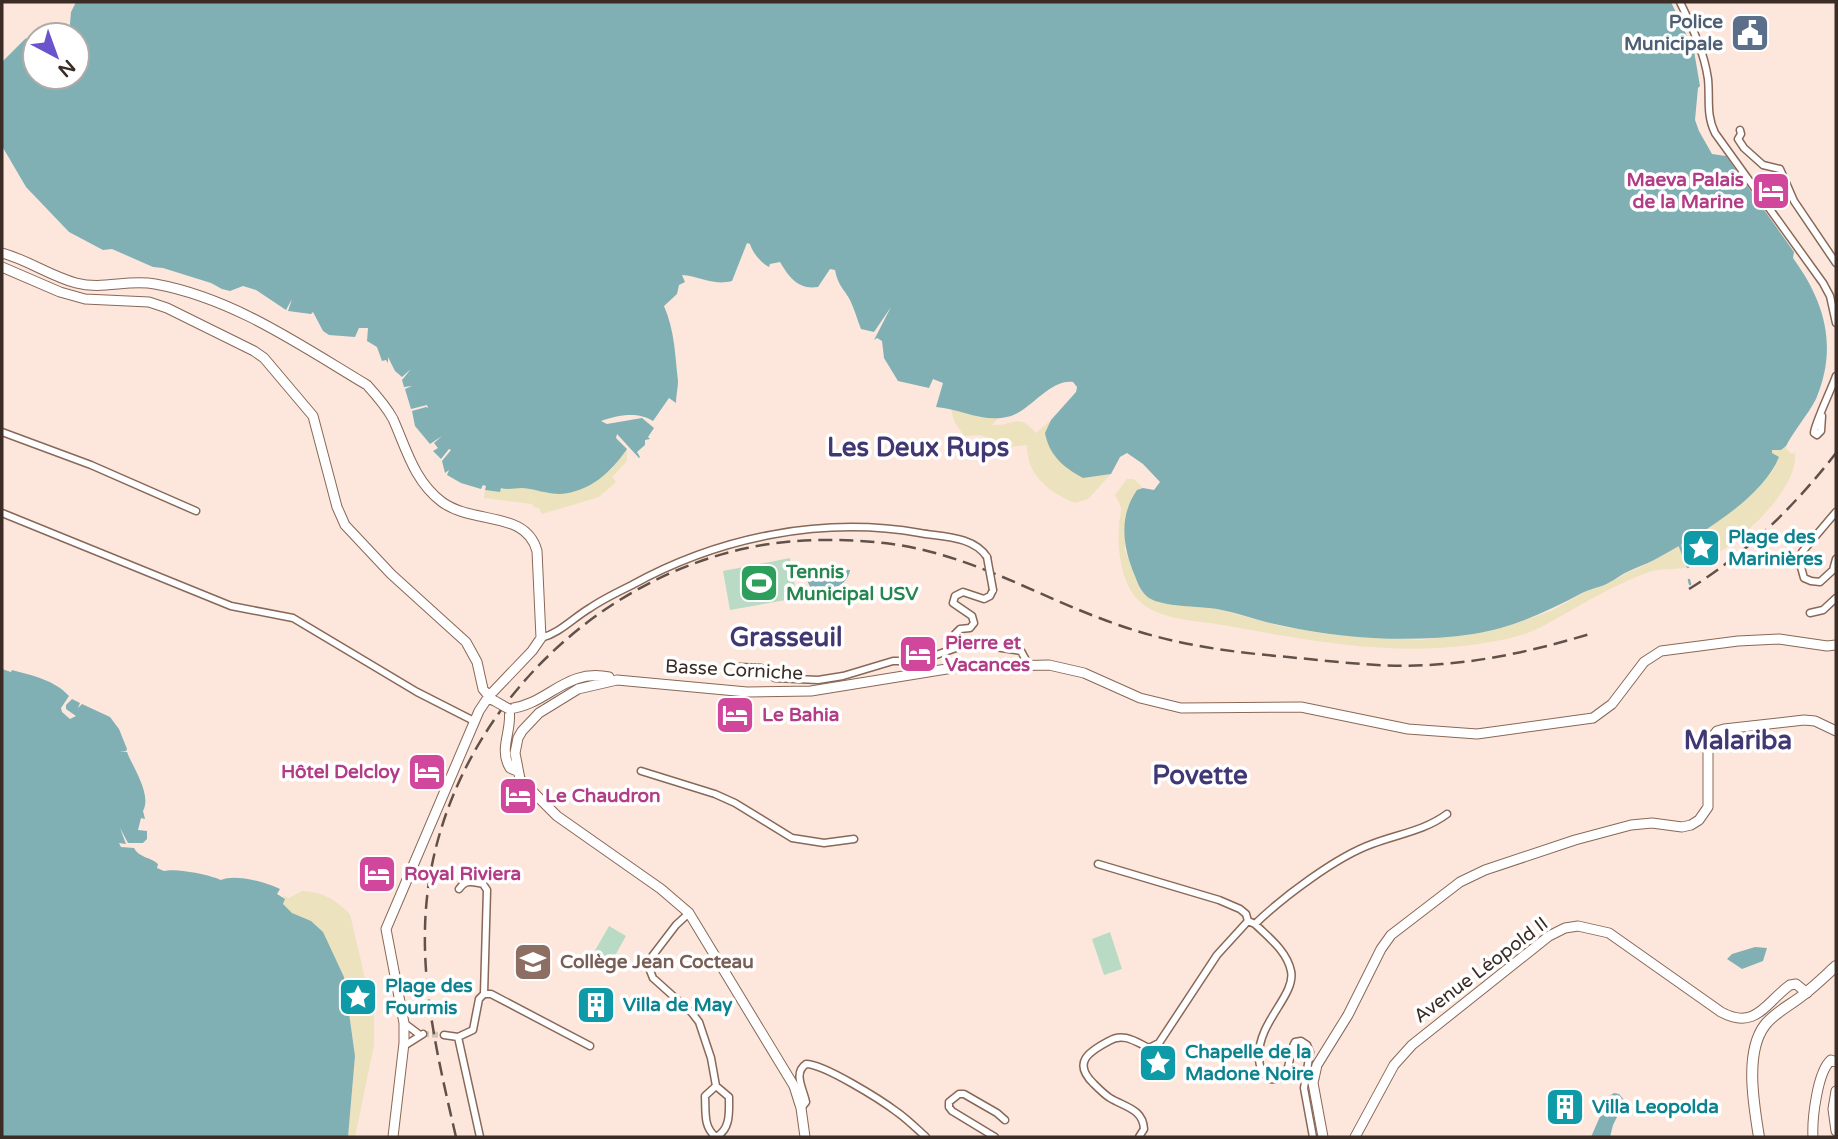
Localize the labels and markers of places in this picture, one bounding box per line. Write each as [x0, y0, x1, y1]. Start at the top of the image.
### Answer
place label: Police Municipale [1624, 11, 1723, 56]
public building icon: Police Municipale [1729, 12, 1771, 54]
place label: Maeva Palais de la Marine [1627, 169, 1744, 213]
hotel icon: Maeva Palais de la Marine [1750, 170, 1792, 212]
place label: Plage des Marinières [1728, 526, 1823, 570]
place icon: Plage des Marinières [1680, 527, 1722, 569]
place label: Tennis Municipal USV [785, 561, 919, 606]
sports icon: Tennis Municipal USV [738, 562, 780, 604]
place label: Pierre et Vacances [945, 632, 1030, 676]
hotel icon: Pierre et Vacances [897, 633, 939, 675]
hotel icon: Le Bahia [714, 694, 756, 736]
place label: Le Bahia [762, 704, 839, 726]
hotel icon: Hôtel Delcloy [406, 751, 448, 793]
place label: Hôtel Delcloy [281, 761, 401, 784]
hotel icon: Le Chaudron [497, 775, 539, 817]
place label: Le Chaudron [545, 785, 661, 807]
hotel icon: Royal Riviera [356, 853, 398, 895]
place label: Royal Riviera [404, 863, 521, 886]
school or university icon: Collège Jean Cocteau [512, 941, 554, 983]
place label: Collège Jean Cocteau [560, 951, 754, 974]
place label: Plage des Fourmis [385, 975, 473, 1019]
place icon: Plage des Fourmis [337, 976, 379, 1018]
building icon: Villa de May [575, 984, 617, 1026]
place label: Villa de May [623, 994, 733, 1017]
place label: Chapelle de la Madone Noire [1185, 1041, 1314, 1085]
place icon: Chapelle de la Madone Noire [1137, 1042, 1179, 1084]
building icon: Villa Leopolda [1544, 1086, 1586, 1128]
place label: Villa Leopolda [1592, 1096, 1719, 1119]

